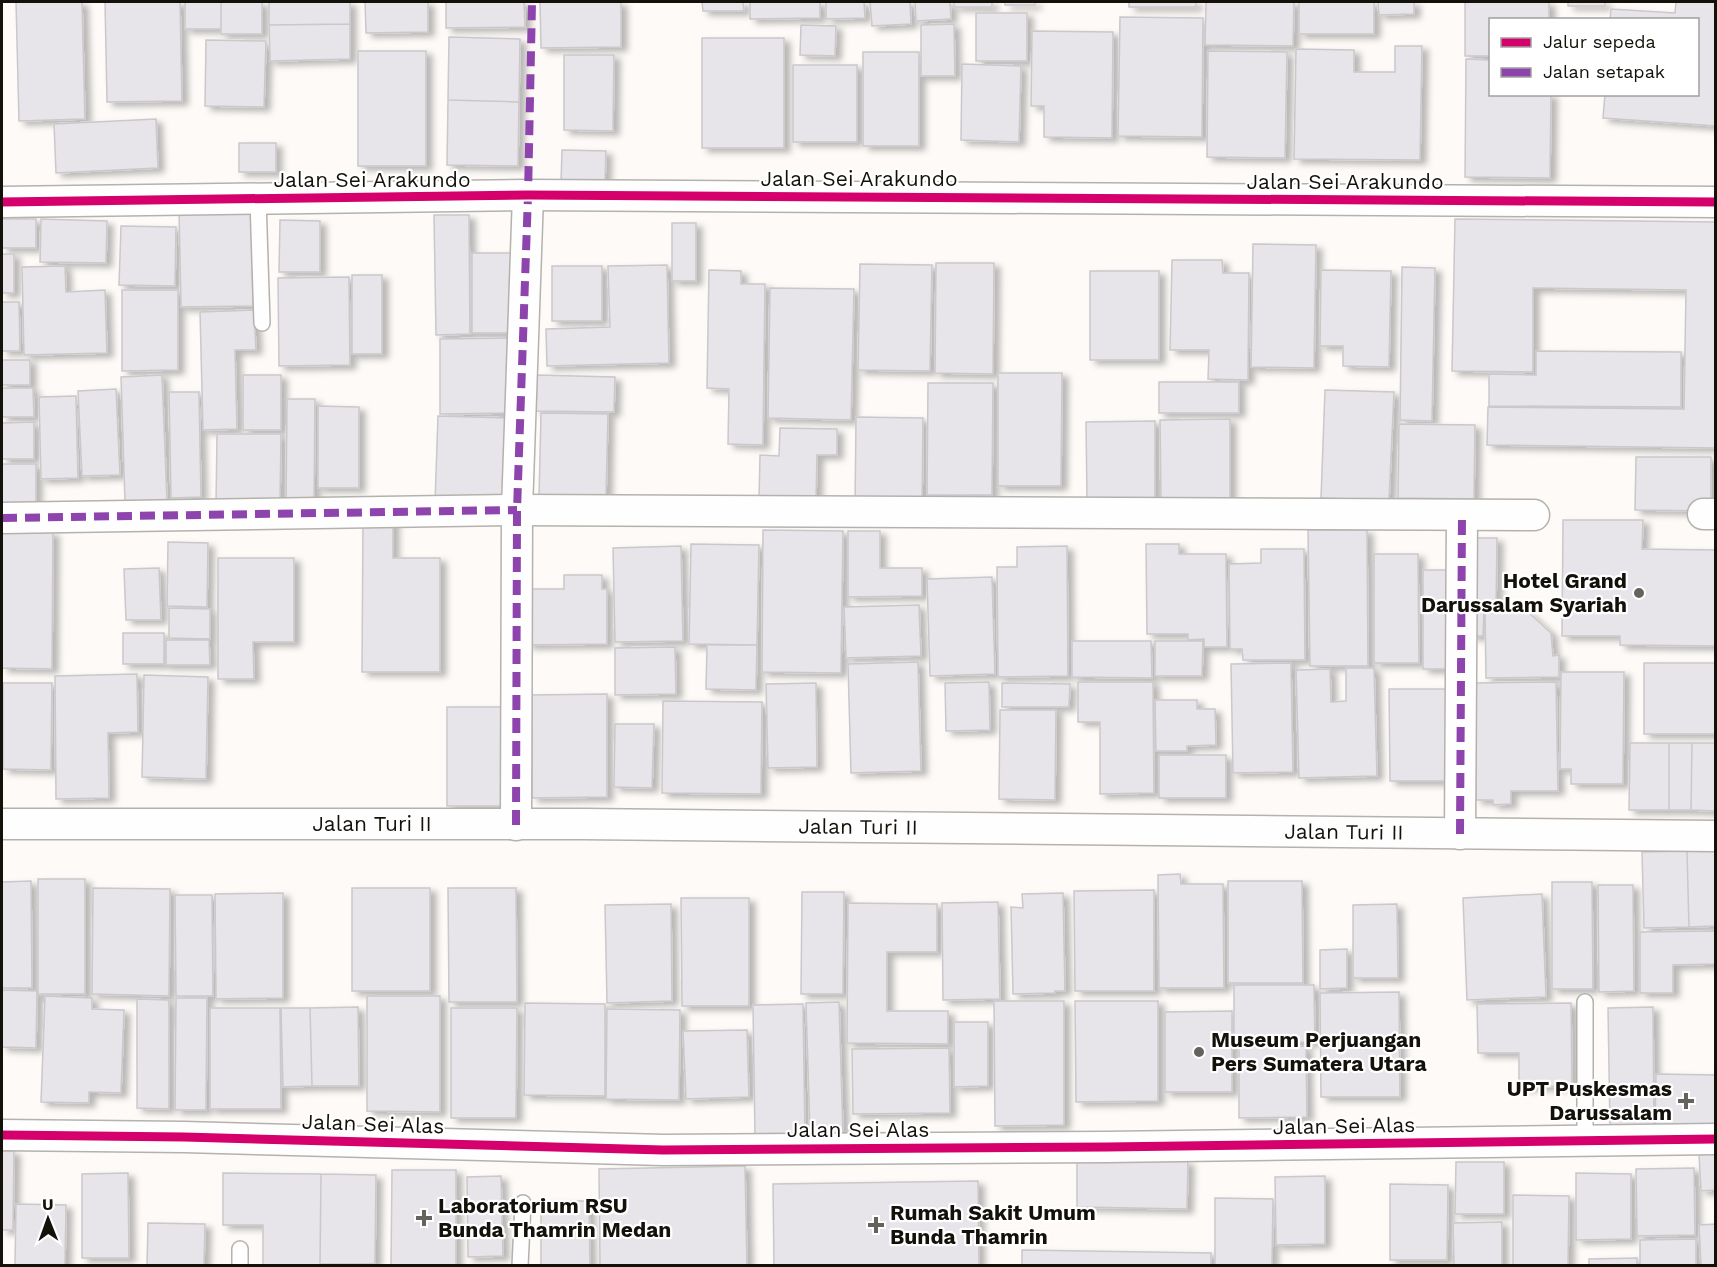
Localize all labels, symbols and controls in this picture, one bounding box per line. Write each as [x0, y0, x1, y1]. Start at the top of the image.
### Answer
legend [1489, 18, 1699, 96]
text: Jalur sepeda [1543, 31, 1656, 52]
text: Jalan setapak [1543, 61, 1665, 82]
street label: Jalan Sei Arakundo [760, 166, 958, 191]
street label: Jalan Sei Arakundo [273, 167, 471, 192]
street label: Jalan Sei Arakundo [1246, 169, 1444, 194]
place label: Hotel Grand Darussalam Syariah [1421, 568, 1627, 617]
marker: Hotel Grand Darussalam Syariah [1632, 586, 1646, 600]
street label: Jalan Turi II [312, 811, 432, 836]
street label: Jalan Turi II [798, 813, 918, 840]
street label: Jalan Turi II [1284, 818, 1404, 845]
place label: Museum Perjuangan Pers Sumatera Utara [1211, 1027, 1427, 1076]
marker: Museum Perjuangan Pers Sumatera Utara [1192, 1045, 1206, 1059]
place label: UPT Puskesmas Darussalam [1507, 1076, 1672, 1125]
marker: UPT Puskesmas Darussalam [1677, 1092, 1695, 1110]
street label: Jalan Sei Alas [301, 1109, 445, 1138]
street label: Jalan Sei Alas [1272, 1112, 1415, 1139]
street label: Jalan Sei Alas [787, 1117, 929, 1142]
north arrow [18, 1189, 78, 1249]
place label: Laboratorium RSU Bunda Thamrin Medan [438, 1193, 671, 1242]
text: U [42, 1195, 54, 1214]
place label: Rumah Sakit Umum Bunda Thamrin [890, 1200, 1096, 1249]
marker: Laboratorium RSU Bunda Thamrin Medan [415, 1209, 433, 1227]
marker: Rumah Sakit Umum Bunda Thamrin [867, 1216, 885, 1234]

